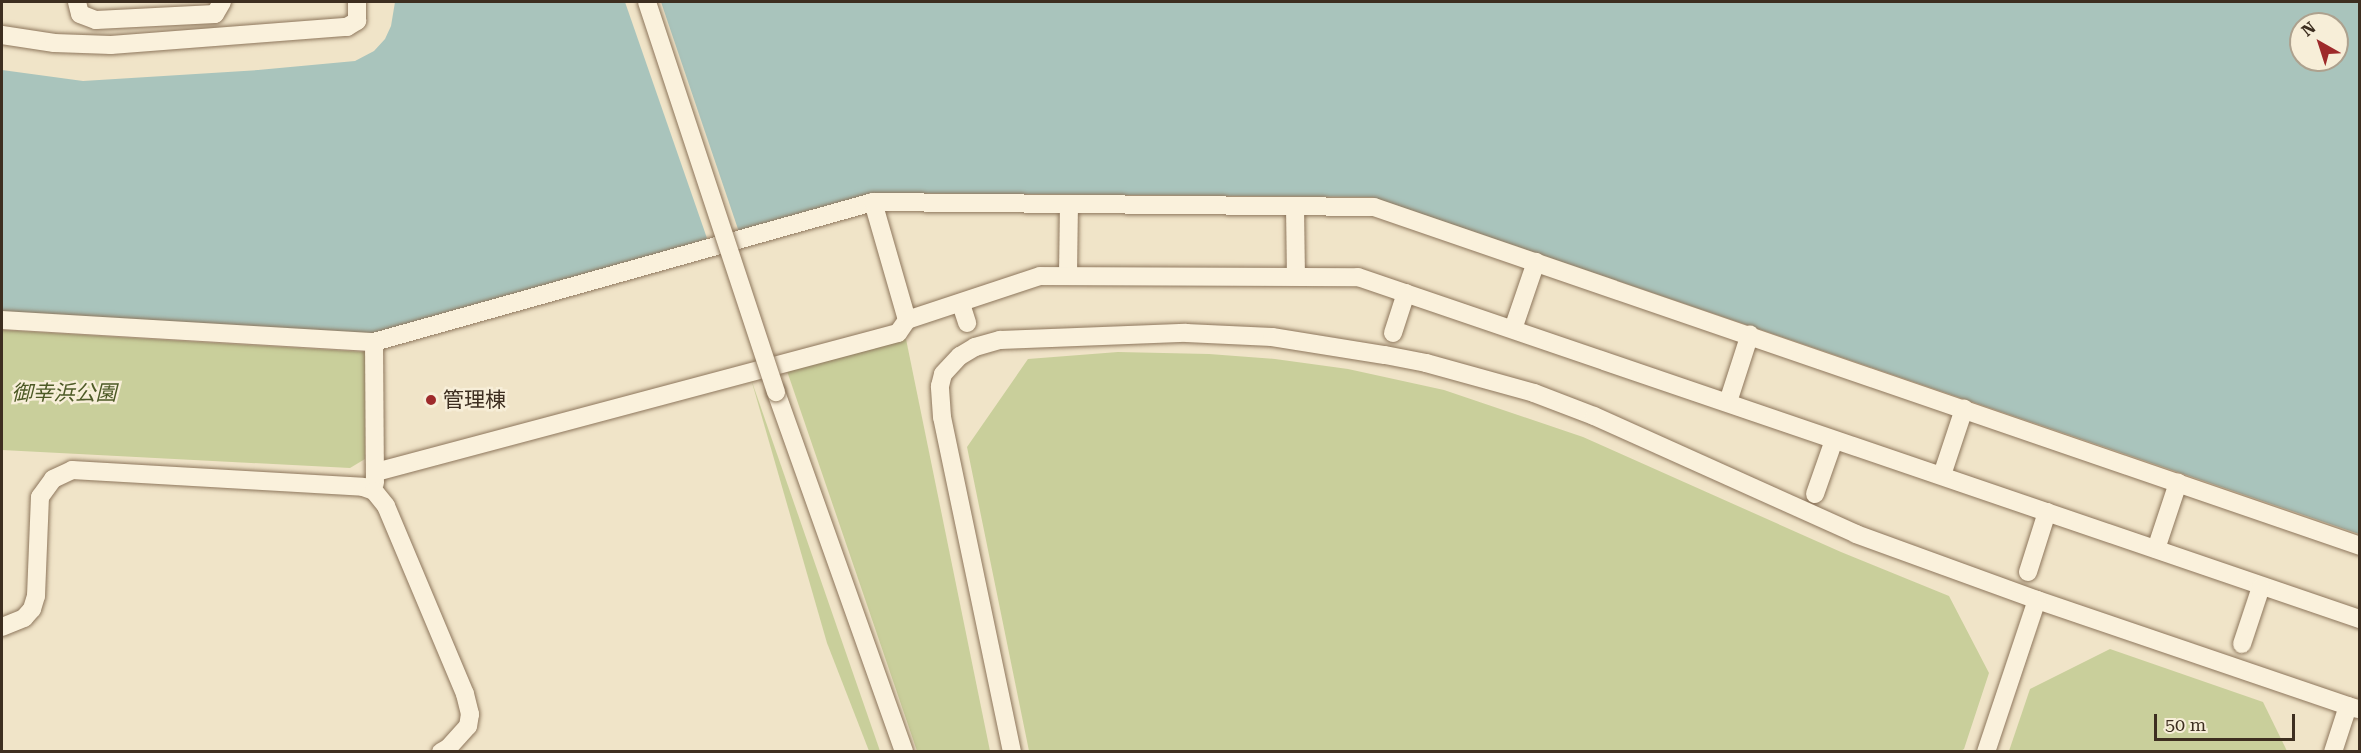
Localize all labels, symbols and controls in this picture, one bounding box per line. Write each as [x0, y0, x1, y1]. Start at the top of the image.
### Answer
north arrow [2289, 12, 2349, 72]
text: N [2298, 18, 2319, 40]
park label: 御幸浜公園 [12, 380, 116, 406]
place label: 管理棟 [443, 387, 506, 413]
marker: 管理棟 [424, 393, 438, 407]
scale bar [2157, 702, 2298, 740]
text: 50 m [2165, 714, 2206, 735]

